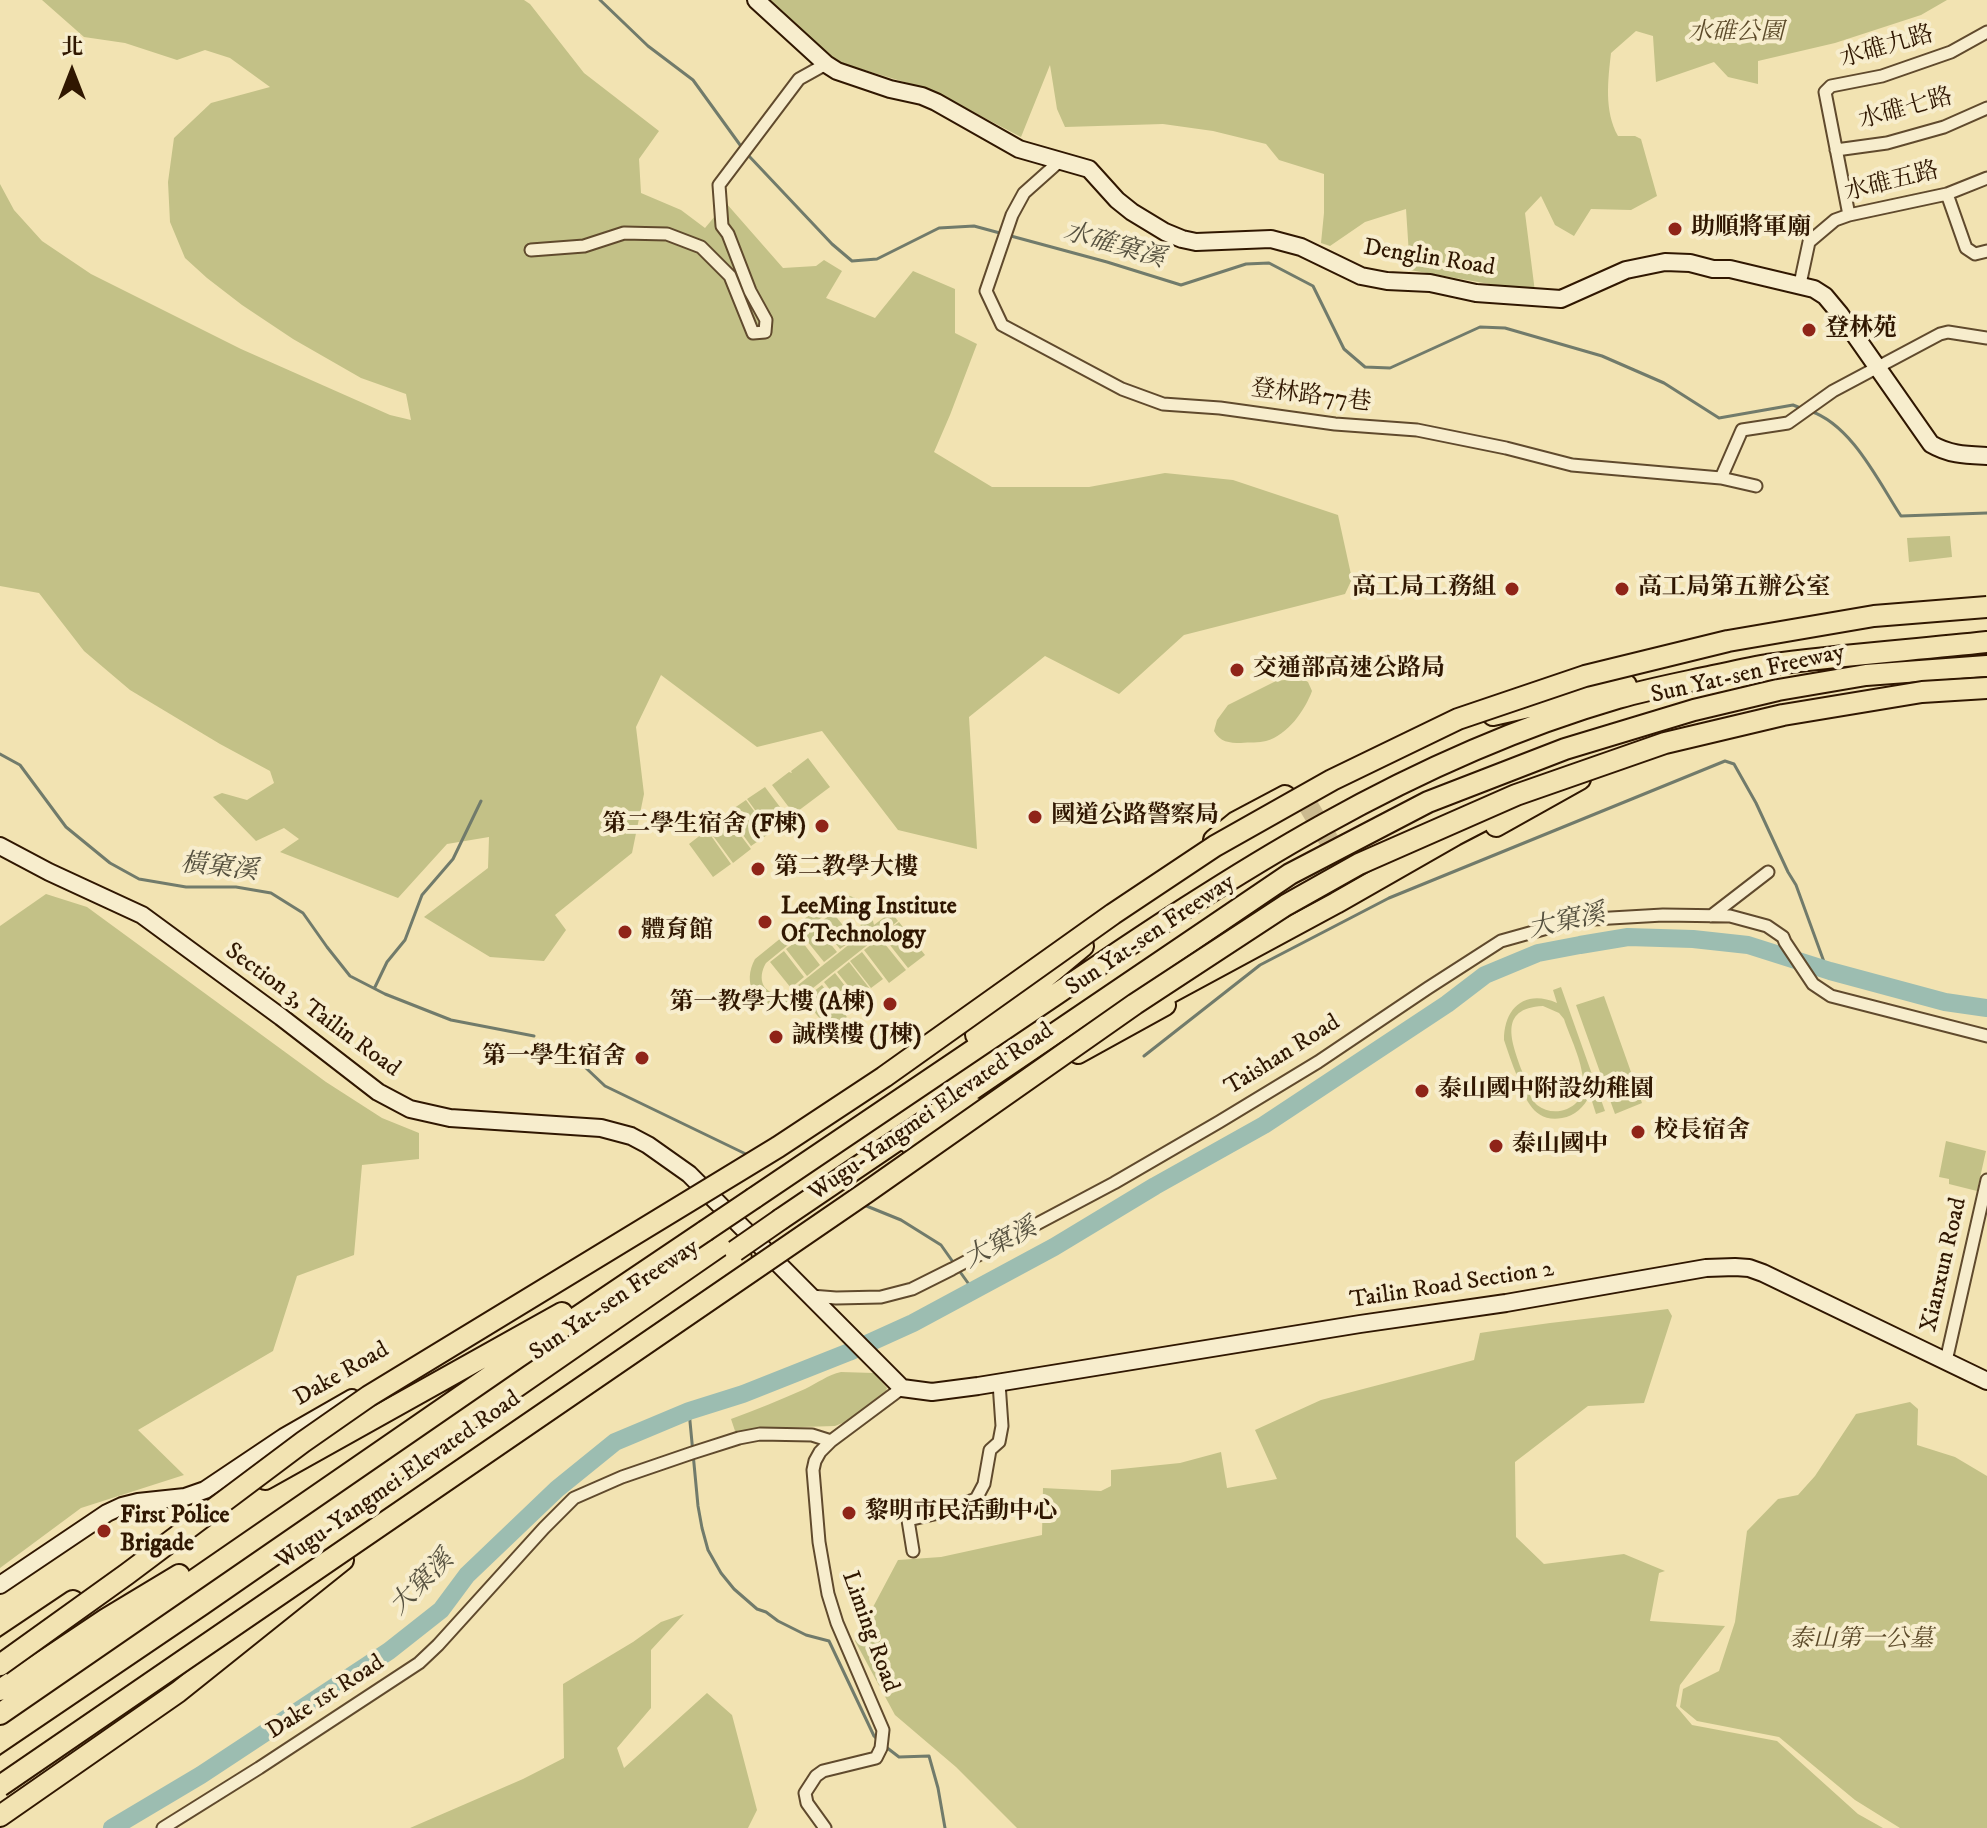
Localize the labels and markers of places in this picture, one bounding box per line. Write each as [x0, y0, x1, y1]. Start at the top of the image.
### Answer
place label: 助順將軍廟 [1691, 215, 1811, 243]
marker: 助順將軍廟 [1666, 220, 1684, 238]
place label: 登林苑 [1825, 316, 1897, 344]
marker: 登林苑 [1800, 321, 1818, 339]
place label: 高工局工務組 [1352, 575, 1496, 603]
place label: 高工局第五辦公室 [1638, 575, 1830, 603]
marker: 高工局工務組 [1503, 580, 1521, 598]
marker: 高工局第五辦公室 [1613, 580, 1631, 598]
place label: 交通部高速公路局 [1253, 656, 1445, 684]
marker: 交通部高速公路局 [1228, 661, 1246, 679]
place label: 國道公路警察局 [1051, 803, 1219, 831]
marker: 國道公路警察局 [1026, 808, 1044, 826]
place label: 第二學生宿舍 (F棟) [602, 812, 806, 840]
marker: 第二學生宿舍 (F棟) [813, 817, 831, 835]
place label: 第二教學大樓 [774, 855, 918, 883]
marker: 第二教學大樓 [749, 860, 767, 878]
place label: LeeMing Institute Of Technology [781, 894, 957, 950]
marker: LeeMing Institute Of Technology [756, 913, 774, 931]
place label: 體育館 [641, 918, 713, 946]
marker: 體育館 [616, 923, 634, 941]
place label: 第一教學大樓 (A棟) [670, 990, 874, 1018]
marker: 第一教學大樓 (A棟) [881, 995, 899, 1013]
place label: 誠樸樓 (J棟) [792, 1023, 921, 1051]
marker: 誠樸樓 (J棟) [767, 1028, 785, 1046]
place label: 第一學生宿舍 [482, 1044, 626, 1072]
marker: 第一學生宿舍 [633, 1049, 651, 1067]
place label: 泰山國中附設幼稚園 [1438, 1077, 1654, 1105]
marker: 泰山國中附設幼稚園 [1413, 1082, 1431, 1100]
place label: 校長宿舍 [1654, 1118, 1750, 1146]
marker: 校長宿舍 [1629, 1123, 1647, 1141]
place label: 泰山國中 [1512, 1132, 1608, 1160]
marker: 泰山國中 [1487, 1137, 1505, 1155]
place label: 黎明市民活動中心 [865, 1499, 1057, 1527]
place label: First Police Brigade [120, 1503, 229, 1559]
marker: 黎明市民活動中心 [840, 1504, 858, 1522]
marker: First Police Brigade [95, 1522, 113, 1540]

